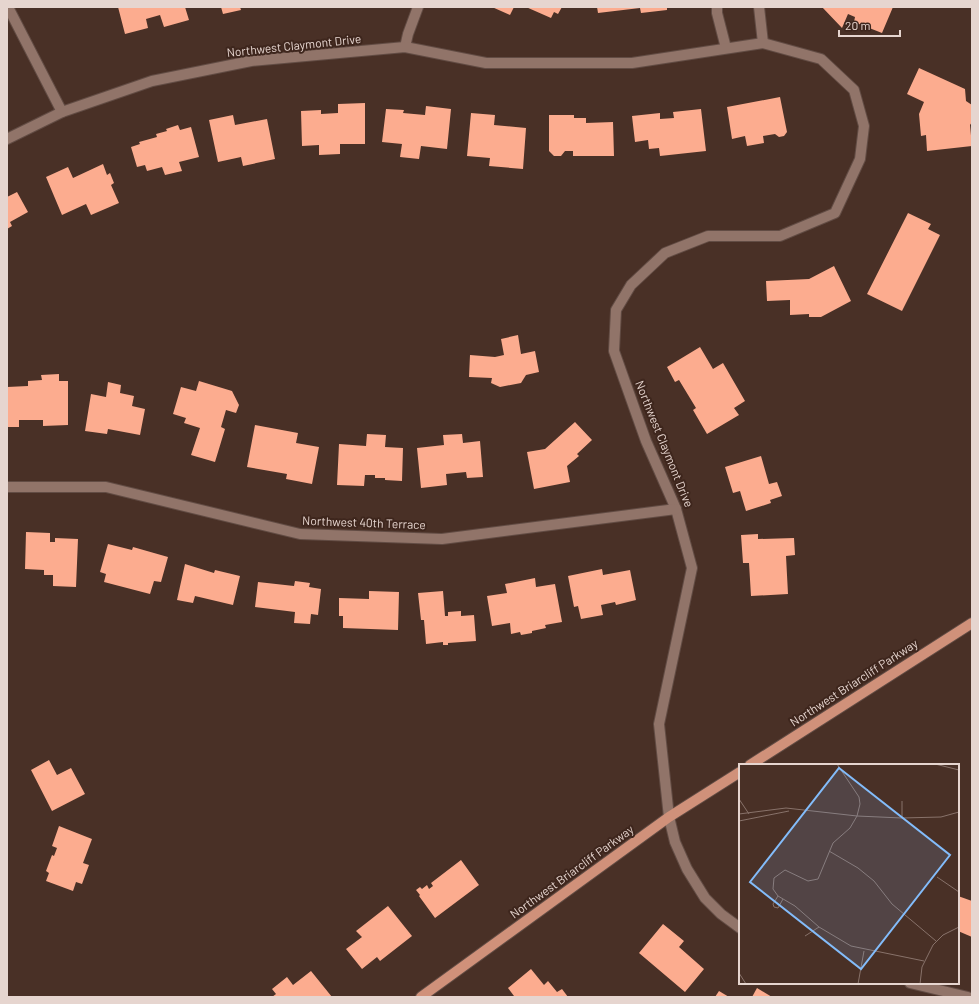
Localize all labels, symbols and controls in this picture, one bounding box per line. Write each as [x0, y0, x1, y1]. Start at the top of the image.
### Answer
scale bar [839, 12, 900, 38]
text: 20 m [845, 18, 871, 32]
street label: Northwest Claymont Drive [226, 31, 362, 59]
street label: Northwest Claymont Drive [633, 378, 697, 509]
street label: Northwest 40th Terrace [302, 513, 426, 531]
street label: Northwest Briarcliff Parkway [787, 635, 920, 729]
inset map [739, 764, 959, 984]
street label: Northwest Briarcliff Parkway [507, 821, 636, 921]

